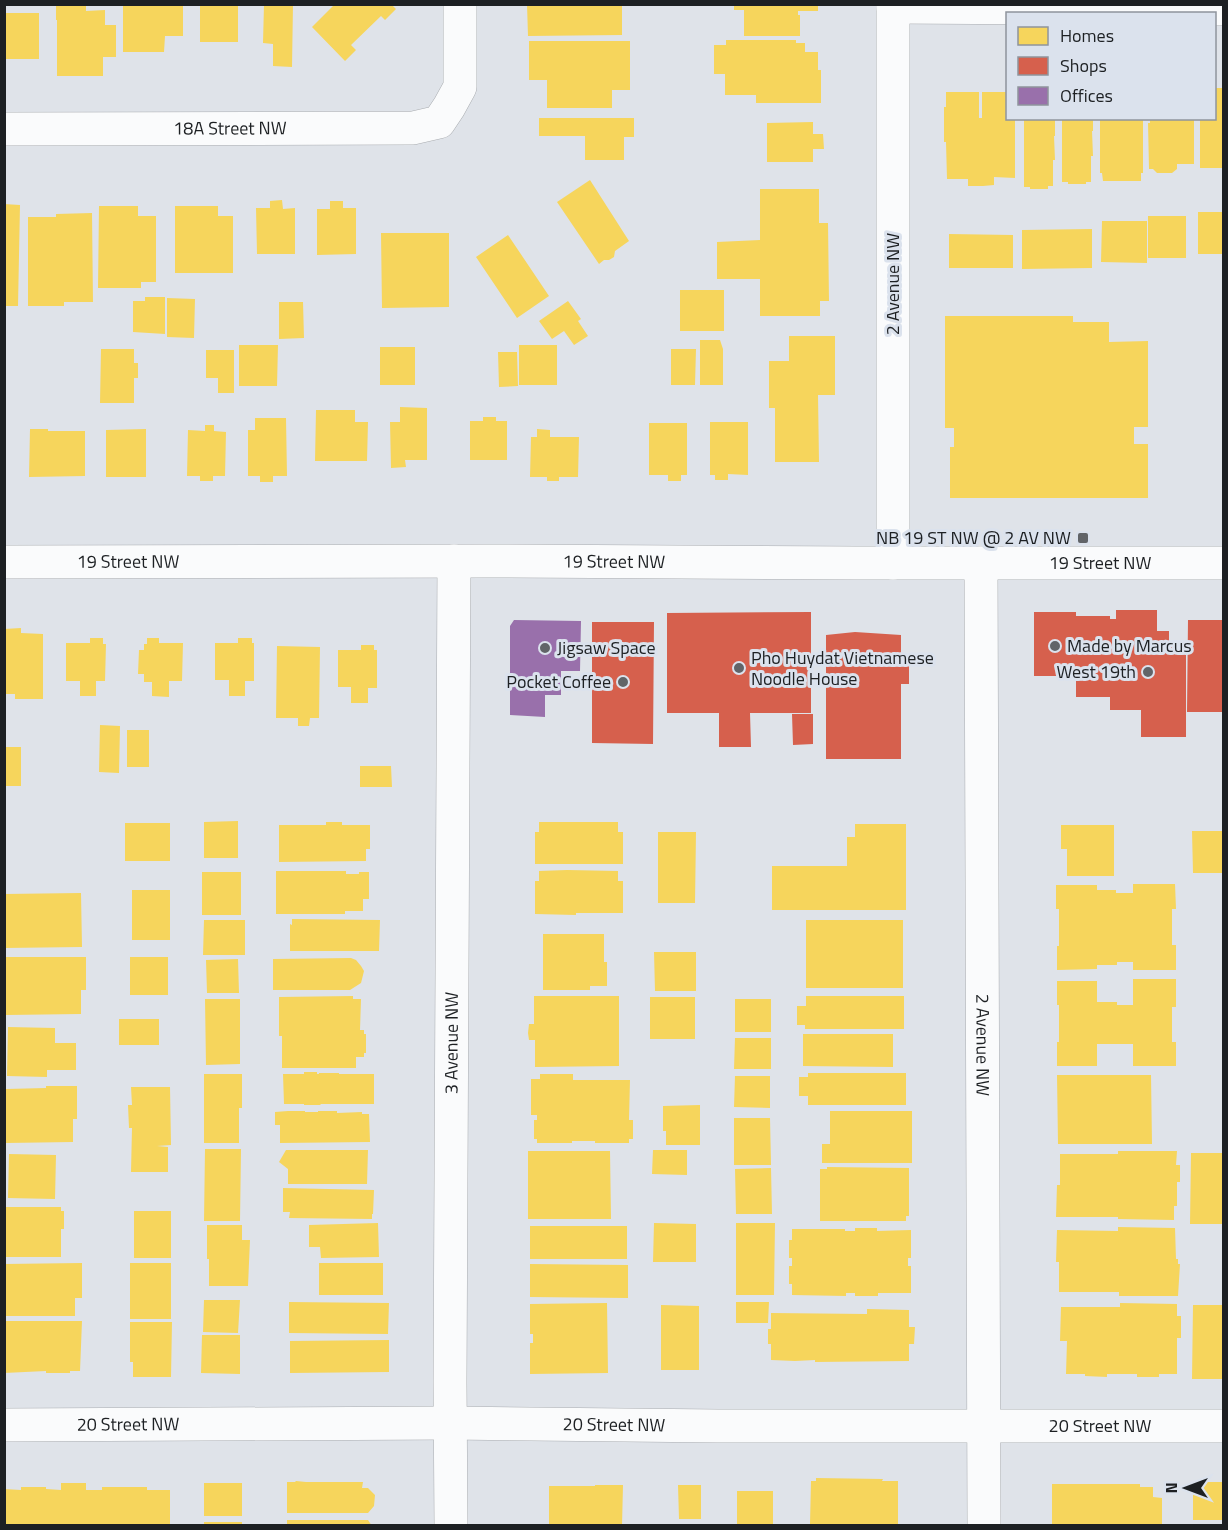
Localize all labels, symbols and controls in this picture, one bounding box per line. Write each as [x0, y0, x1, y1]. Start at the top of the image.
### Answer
legend [1006, 12, 1216, 120]
text: Homes [1060, 22, 1114, 49]
text: Shops [1060, 52, 1107, 79]
text: Offices [1060, 82, 1113, 109]
street label: 18A Street NW [173, 114, 287, 142]
street label: 2 Avenue NW [879, 233, 906, 335]
place label: NB 19 ST NW @ 2 AV NW [876, 524, 1071, 551]
marker: NB 19 ST NW @ 2 AV NW [1076, 531, 1090, 545]
street label: 19 Street NW [563, 547, 665, 575]
street label: 19 Street NW [77, 548, 179, 575]
street label: 19 Street NW [1049, 549, 1151, 576]
place label: Made by Marcus [1067, 632, 1192, 659]
place label: Jigsaw Space [557, 634, 656, 661]
marker: Made by Marcus [1048, 639, 1062, 653]
marker: Jigsaw Space [538, 641, 552, 655]
place label: Pho Huydat Vietnamese Noodle House [751, 644, 934, 692]
place label: West 19th [1057, 658, 1136, 685]
marker: Pho Huydat Vietnamese Noodle House [732, 661, 746, 675]
marker: West 19th [1141, 665, 1155, 679]
place label: Pocket Coffee [506, 668, 611, 695]
marker: Pocket Coffee [616, 675, 630, 689]
street label: 3 Avenue NW [437, 992, 465, 1094]
street label: 2 Avenue NW [969, 994, 997, 1096]
street label: 20 Street NW [77, 1410, 179, 1438]
street label: 20 Street NW [562, 1410, 666, 1438]
street label: 20 Street NW [1049, 1412, 1151, 1439]
north arrow [1156, 1458, 1216, 1518]
text: N [1159, 1482, 1183, 1494]

